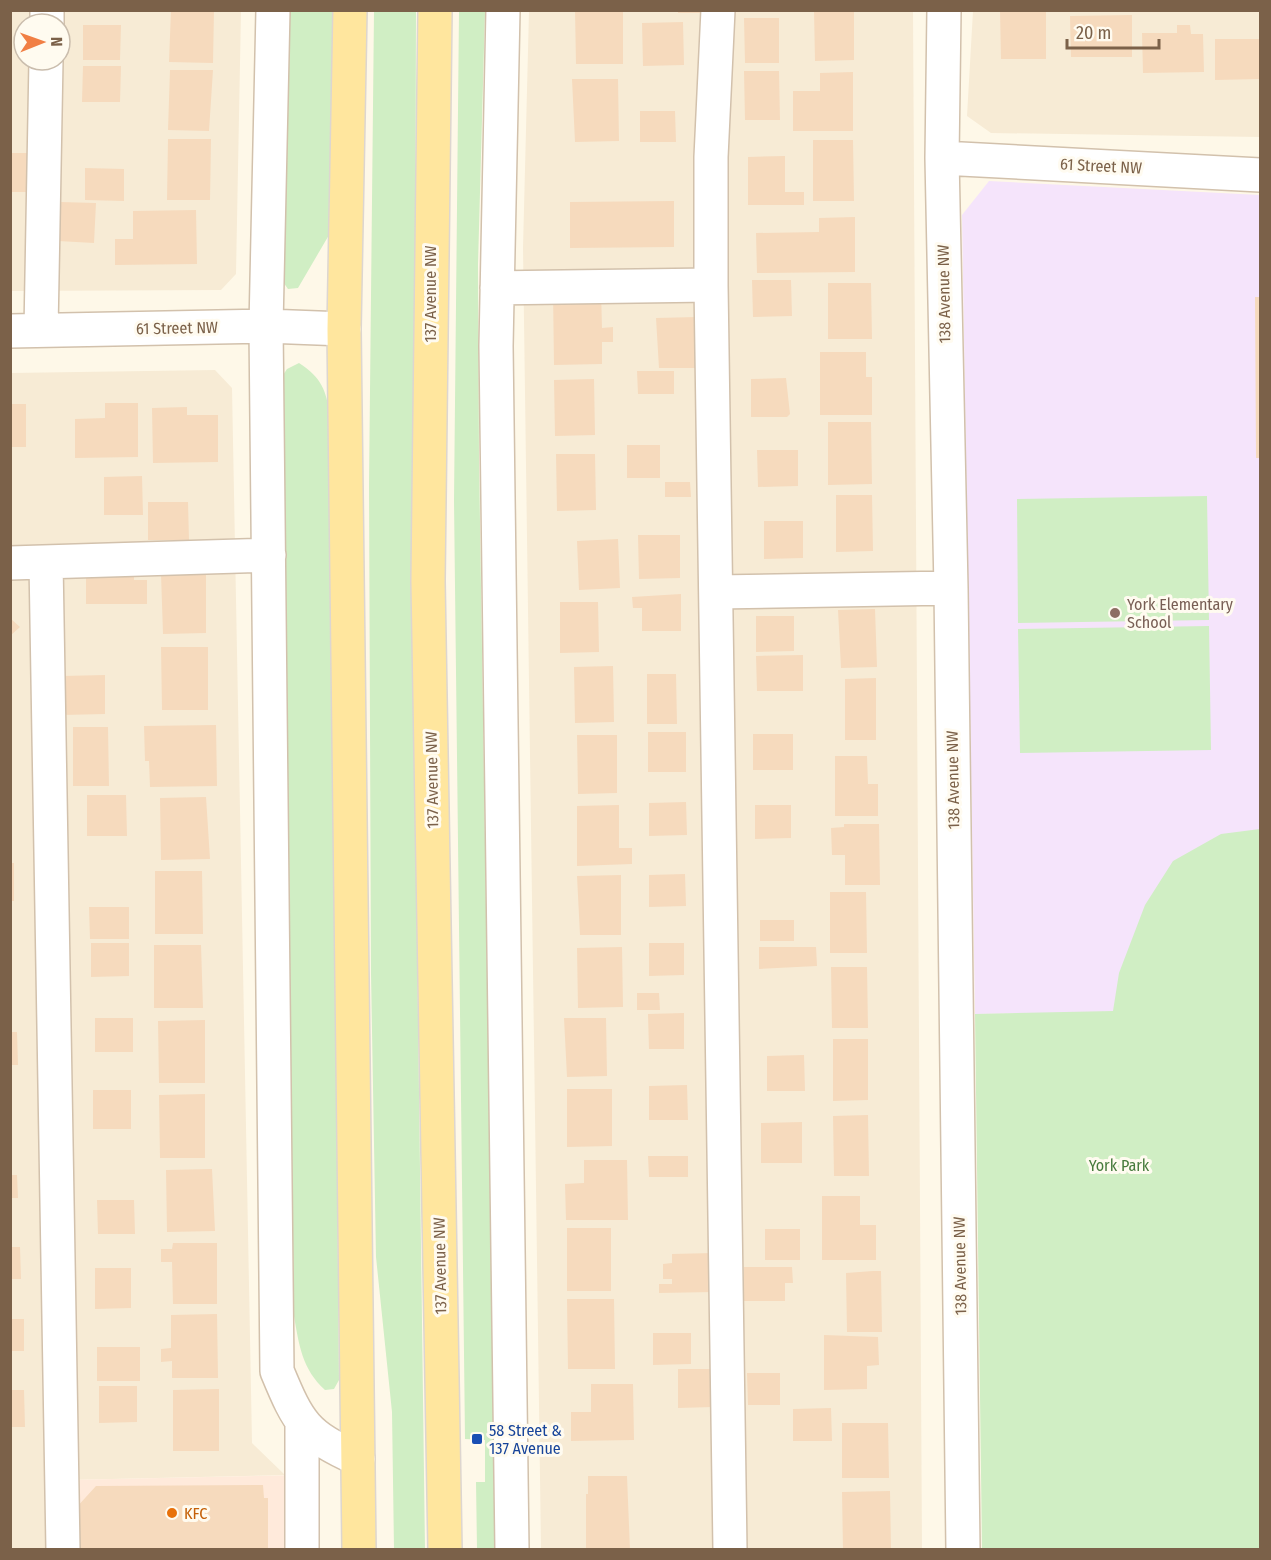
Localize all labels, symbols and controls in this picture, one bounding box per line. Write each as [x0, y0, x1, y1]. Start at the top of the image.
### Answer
north arrow [12, 12, 72, 72]
scale bar [1067, 12, 1158, 50]
text: 20 m [1076, 22, 1111, 44]
text: N [47, 37, 66, 47]
street label: 61 Street NW [1060, 154, 1142, 178]
street label: 138 Avenue NW [934, 244, 954, 344]
street label: 137 Avenue NW [421, 245, 440, 343]
street label: 61 Street NW [136, 318, 218, 338]
place label: York Elementary School [1127, 595, 1234, 632]
marker: York Elementary School [1108, 606, 1122, 620]
street label: 138 Avenue NW [943, 730, 963, 830]
street label: 137 Avenue NW [422, 731, 442, 829]
park label: York Park [1089, 1156, 1150, 1175]
street label: 138 Avenue NW [950, 1216, 970, 1316]
street label: 137 Avenue NW [430, 1217, 450, 1315]
place label: 58 Street & 137 Avenue [489, 1421, 562, 1458]
marker: 58 Street & 137 Avenue [470, 1432, 484, 1446]
place label: KFC [184, 1504, 207, 1523]
marker: KFC [165, 1506, 179, 1520]

